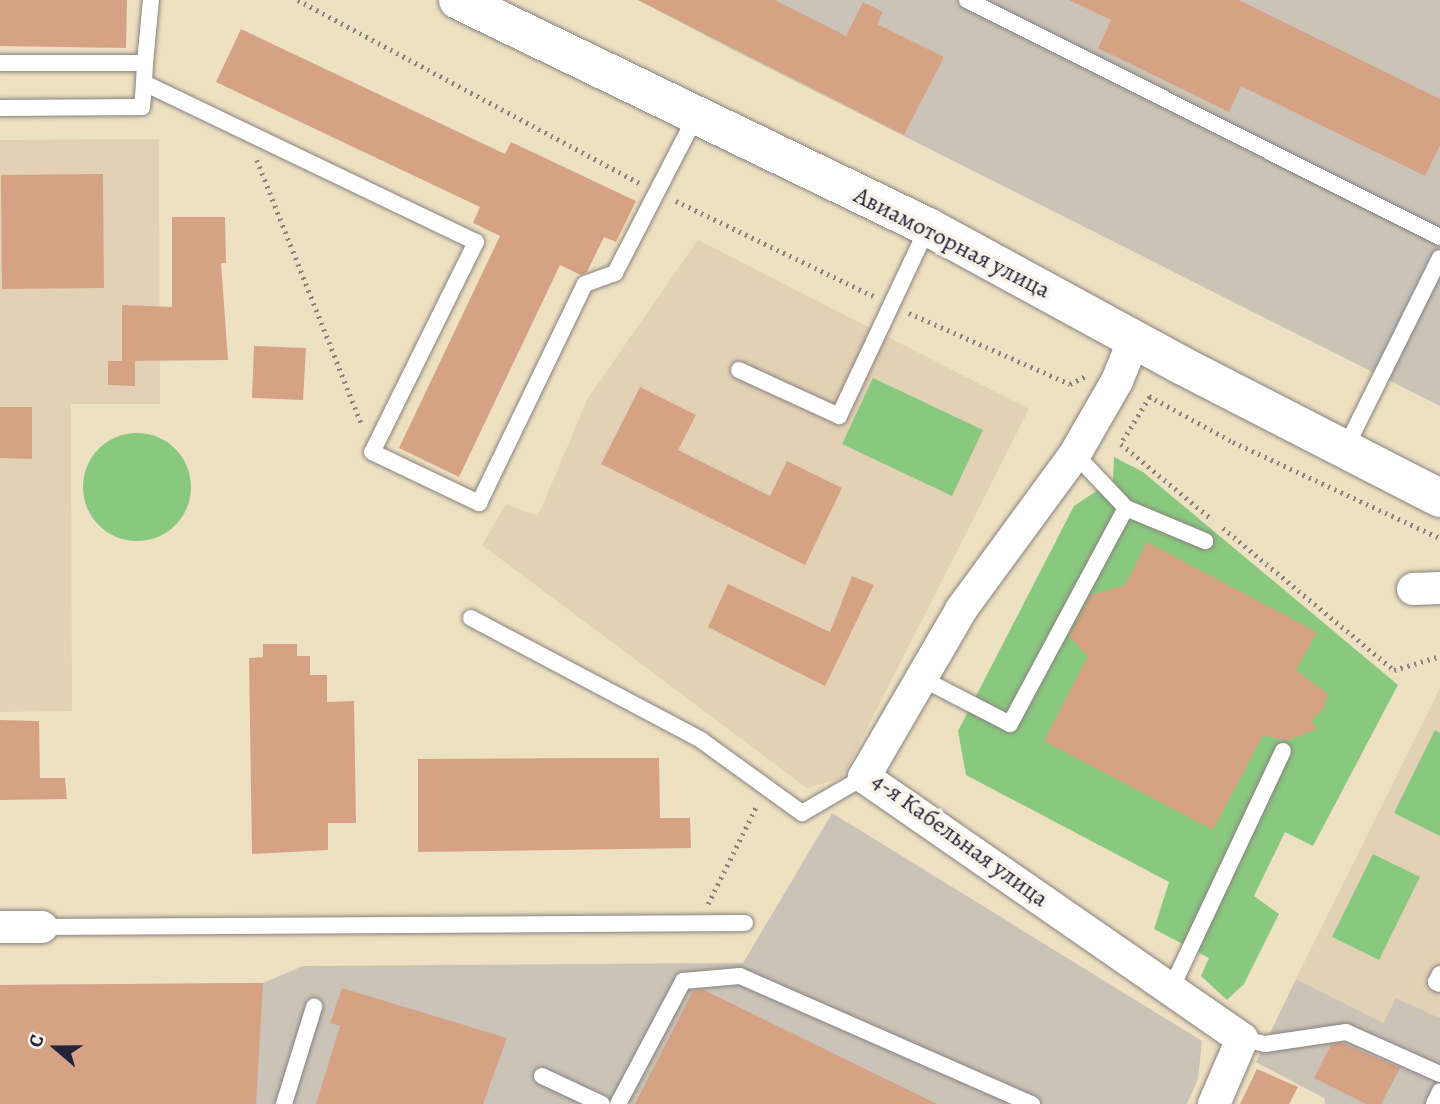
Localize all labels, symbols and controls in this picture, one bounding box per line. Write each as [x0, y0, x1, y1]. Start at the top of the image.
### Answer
street label: Авиамоторная улица [849, 181, 1055, 305]
street label: 4-я Кабельная улица [866, 766, 1054, 914]
north arrow [21, 1013, 91, 1083]
text: С [22, 1031, 50, 1051]

